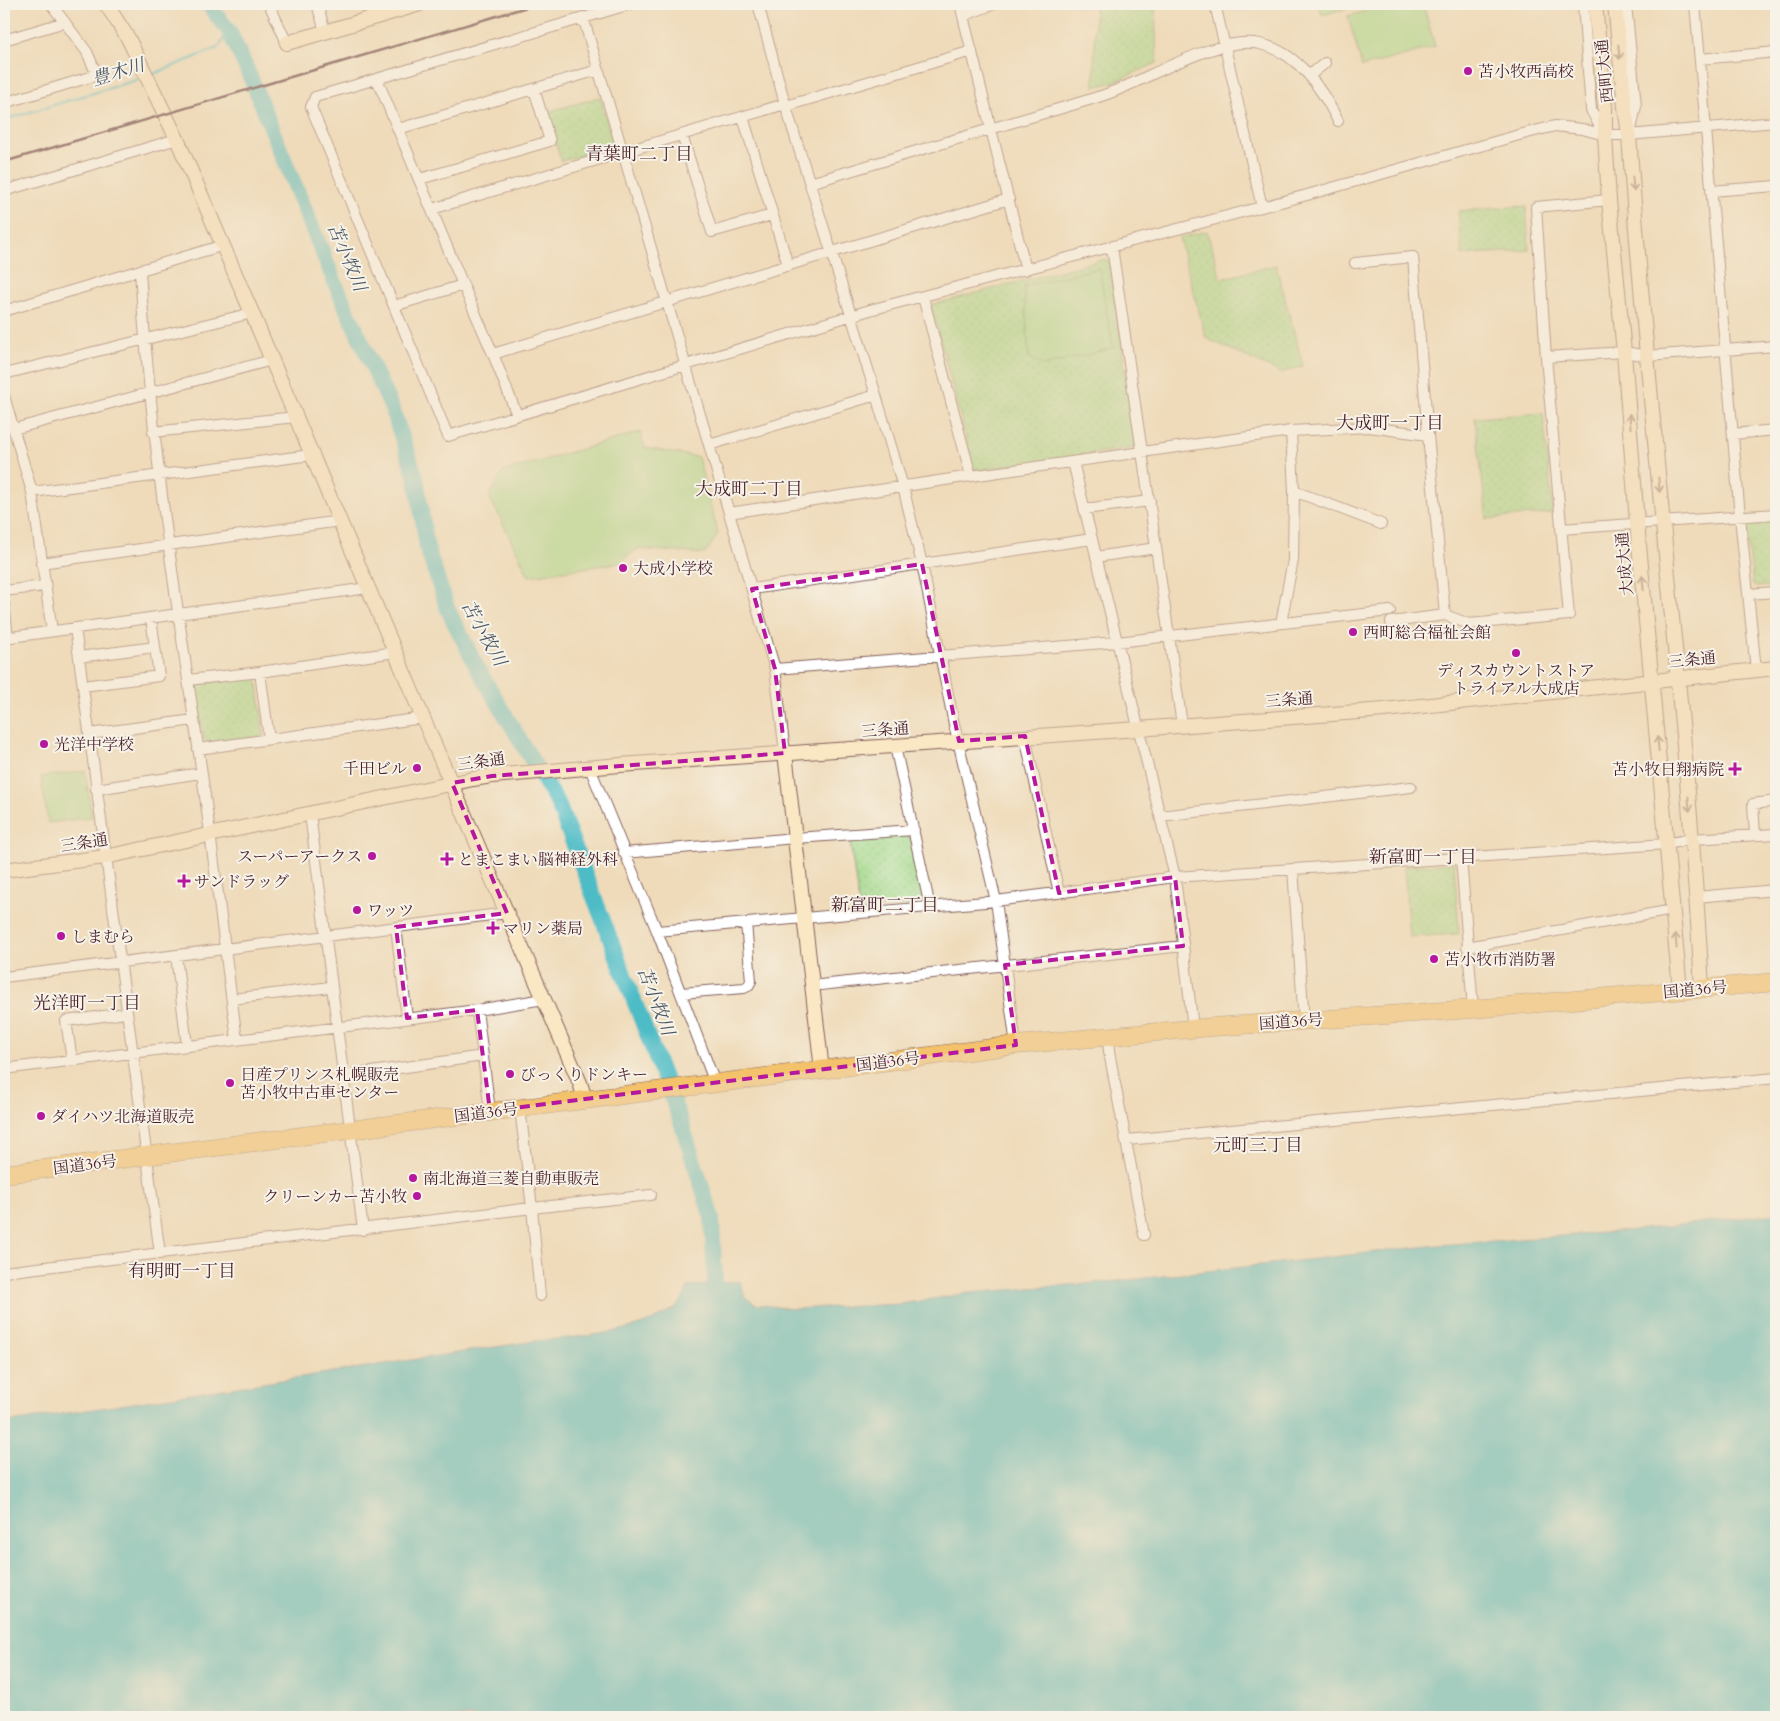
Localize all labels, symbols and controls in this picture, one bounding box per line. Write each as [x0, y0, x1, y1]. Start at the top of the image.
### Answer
street label: 西町大通 [1591, 38, 1619, 104]
one-way arrow [1615, 44, 1624, 60]
water label: 豊木川 [89, 52, 150, 92]
place label: 苫小牧西高校 [1478, 61, 1574, 83]
marker: 苫小牧西高校 [1462, 65, 1474, 77]
district label: 青葉町二丁目 [585, 142, 693, 167]
one-way arrow [1628, 176, 1638, 192]
water label: 苫小牧川 [321, 219, 373, 297]
district label: 大成町一丁目 [1336, 411, 1444, 436]
one-way arrow [1625, 413, 1634, 429]
district label: 大成町二丁目 [695, 477, 803, 502]
one-way arrow [1654, 477, 1664, 493]
street label: 大成大通 [1611, 531, 1639, 597]
place label: 大成小学校 [633, 558, 713, 580]
marker: 大成小学校 [617, 562, 629, 574]
one-way arrow [1638, 575, 1648, 591]
water label: 苫小牧川 [455, 596, 513, 673]
place label: 西町総合福祉会館 [1363, 622, 1491, 644]
marker: 西町総合福祉会館 [1347, 626, 1359, 638]
marker: ディスカウントストア トライアル大成店 [1510, 647, 1522, 659]
street label: 三条通 [1667, 647, 1717, 673]
place label: ディスカウントストア トライアル大成店 [1437, 660, 1595, 700]
street label: 三条通 [1264, 687, 1314, 713]
street label: 三条通 [860, 717, 910, 743]
place label: 光洋中学校 [54, 734, 134, 756]
one-way arrow [1653, 737, 1662, 753]
marker: 光洋中学校 [38, 738, 50, 750]
street label: 三条通 [456, 748, 506, 776]
place label: 千田ビル [343, 758, 407, 780]
place label: 苫小牧日翔病院 [1612, 759, 1724, 781]
marker: 千田ビル [411, 762, 423, 774]
marker: 苫小牧日翔病院 [1728, 762, 1742, 776]
one-way arrow [1685, 796, 1694, 812]
street label: 三条通 [59, 828, 110, 858]
district label: 新富町一丁目 [1369, 845, 1477, 870]
place label: スーパーアークス [237, 846, 362, 868]
place label: とまこまい脳神経外科 [458, 849, 618, 871]
marker: スーパーアークス [366, 850, 378, 862]
marker: とまこまい脳神経外科 [440, 852, 454, 866]
place label: サンドラッグ [194, 871, 289, 893]
marker: サンドラッグ [178, 875, 190, 887]
district label: 新富町二丁目 [831, 893, 939, 918]
place label: ワッツ [367, 900, 414, 922]
marker: ワッツ [351, 904, 363, 916]
place label: マリン薬局 [503, 918, 583, 940]
marker: マリン薬局 [487, 922, 499, 934]
place label: しまむら [71, 926, 135, 948]
marker: しまむら [55, 930, 67, 942]
one-way arrow [1671, 933, 1680, 949]
place label: 苫小牧市消防署 [1444, 949, 1556, 971]
marker: 苫小牧市消防署 [1428, 953, 1440, 965]
water label: 苫小牧川 [631, 963, 681, 1041]
street label: 国道36号 [1662, 976, 1728, 1004]
district label: 光洋町一丁目 [33, 991, 141, 1016]
street label: 国道36号 [1258, 1009, 1324, 1035]
street label: 国道36号 [855, 1047, 921, 1077]
place label: 日産プリンス札幌販売 苫小牧中古車センター [240, 1064, 399, 1104]
place label: びっくりドンキー [520, 1064, 648, 1086]
marker: びっくりドンキー [504, 1068, 516, 1080]
marker: 日産プリンス札幌販売 苫小牧中古車センター [224, 1077, 236, 1089]
street label: 国道36号 [453, 1098, 519, 1128]
place label: ダイハツ北海道販売 [51, 1106, 194, 1128]
marker: ダイハツ北海道販売 [35, 1110, 47, 1122]
district label: 元町三丁目 [1213, 1133, 1303, 1158]
street label: 国道36号 [52, 1150, 118, 1180]
place label: 南北海道三菱自動車販売 [423, 1168, 599, 1190]
marker: 南北海道三菱自動車販売 [407, 1172, 419, 1184]
place label: クリーンカー苫小牧 [263, 1186, 407, 1208]
marker: クリーンカー苫小牧 [411, 1190, 423, 1202]
district label: 有明町一丁目 [128, 1259, 236, 1284]

